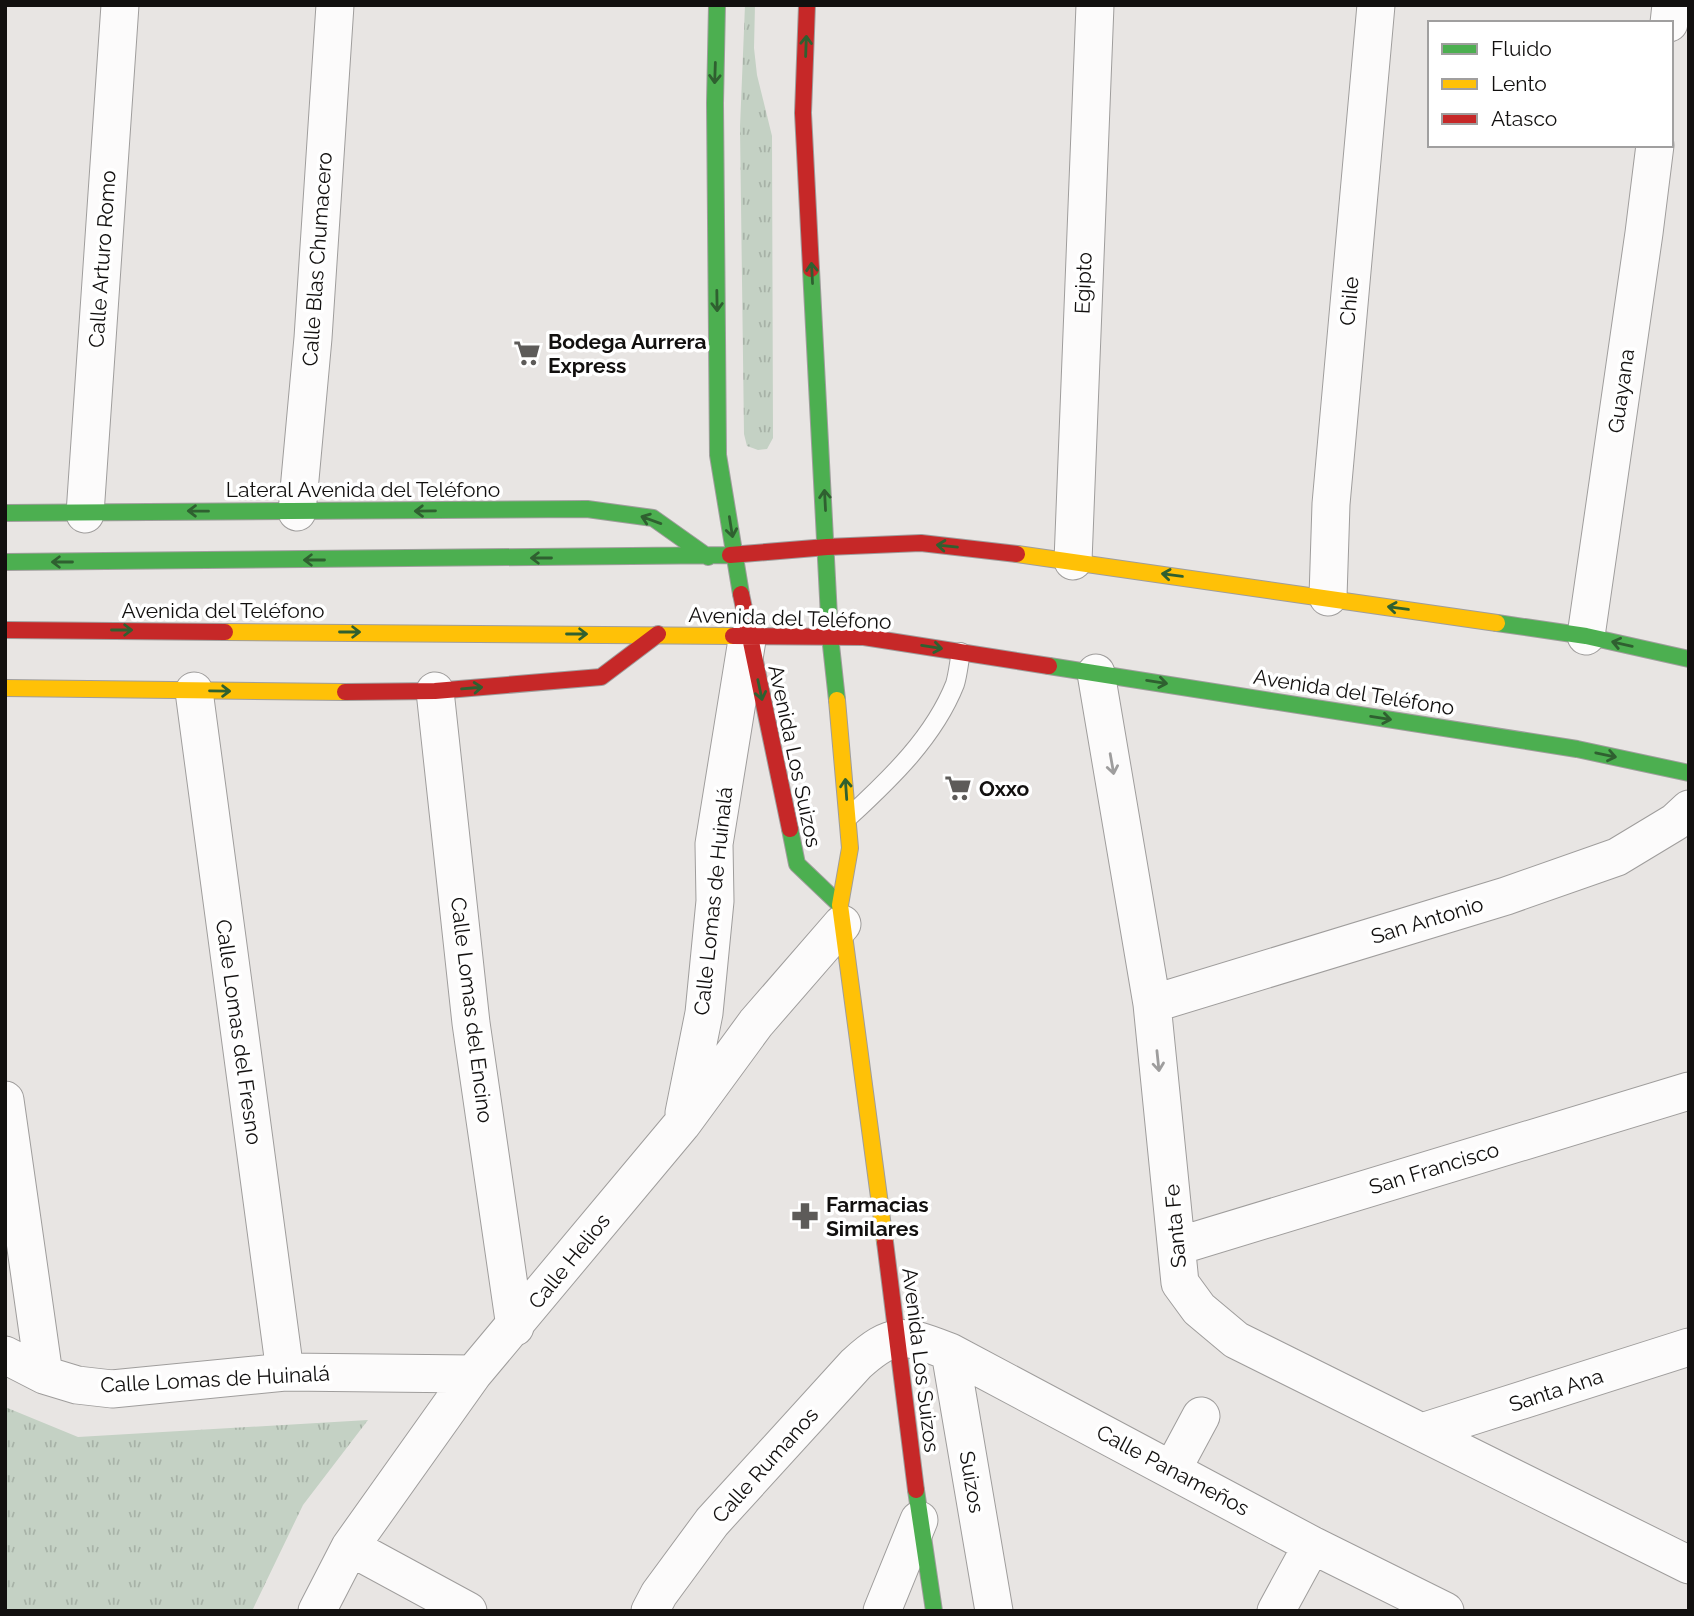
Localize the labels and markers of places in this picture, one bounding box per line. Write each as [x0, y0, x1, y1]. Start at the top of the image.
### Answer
place label: Bodega Aurrera Express [548, 329, 707, 378]
supermarket icon: Bodega Aurrera Express [512, 338, 542, 368]
supermarket icon: Oxxo [943, 773, 973, 803]
place label: Oxxo [979, 776, 1029, 801]
place label: Farmacias Similares [826, 1192, 929, 1241]
pharmacy icon: Farmacias Similares [790, 1201, 820, 1231]

